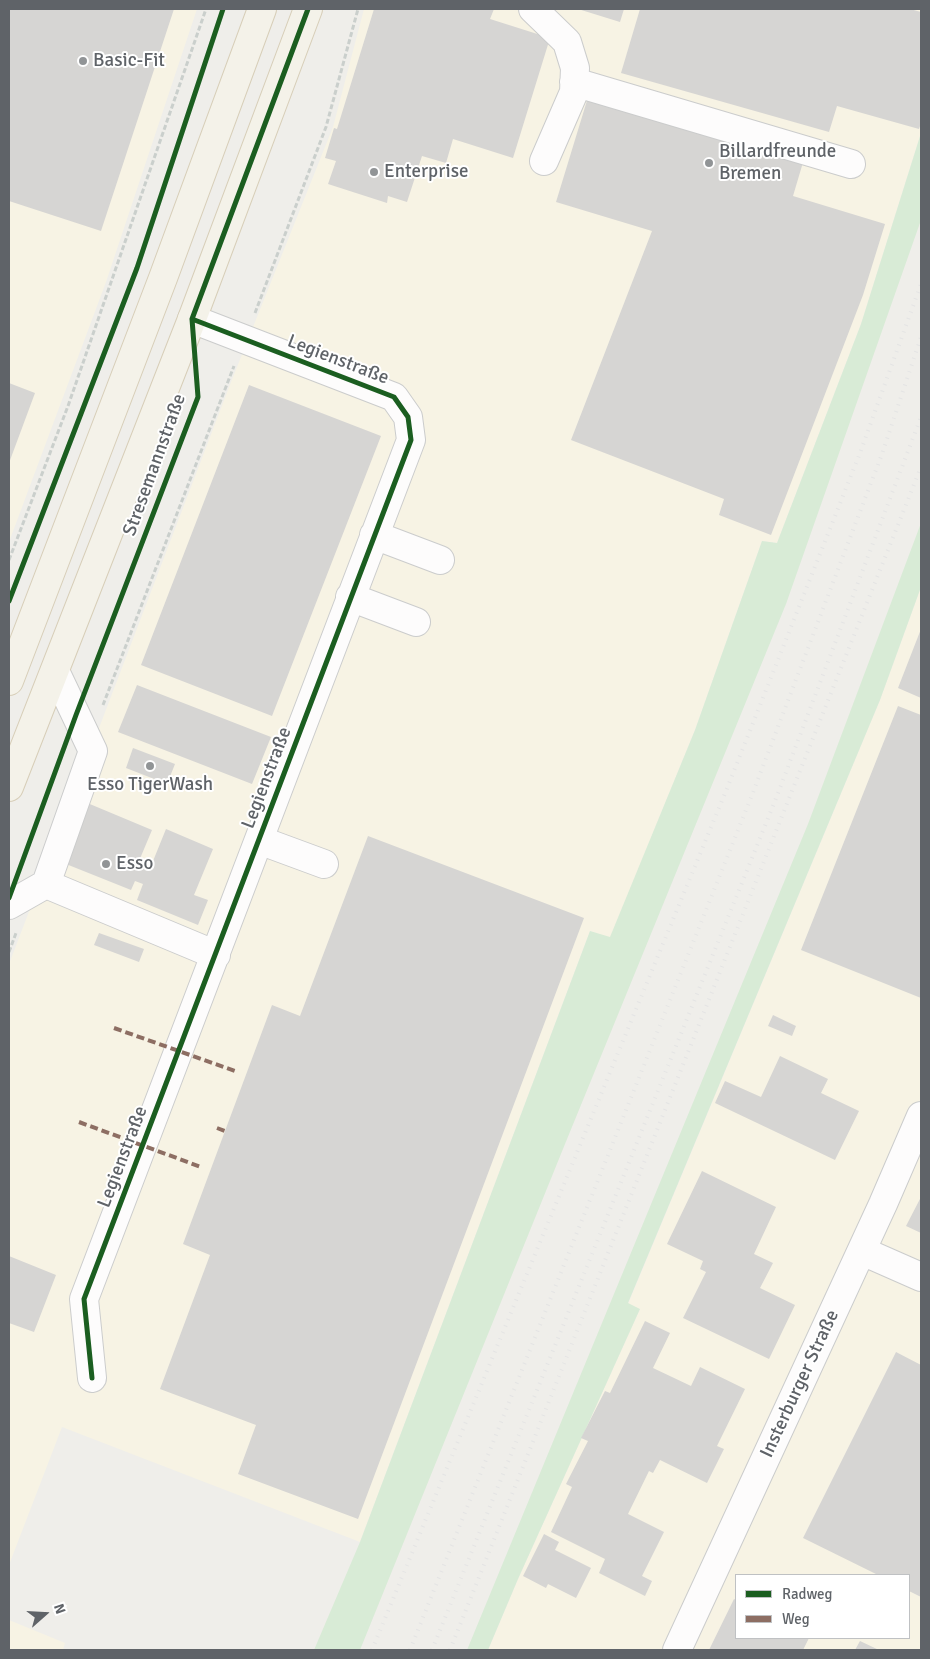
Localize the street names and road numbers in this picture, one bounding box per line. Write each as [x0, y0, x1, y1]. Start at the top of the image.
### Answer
street label: Legienstraße [284, 330, 392, 390]
street label: Stresemannstraße [119, 391, 191, 539]
street label: Legienstraße [237, 724, 297, 832]
street label: Legienstraße [93, 1103, 153, 1211]
street label: Insterburger Straße [756, 1307, 844, 1461]

